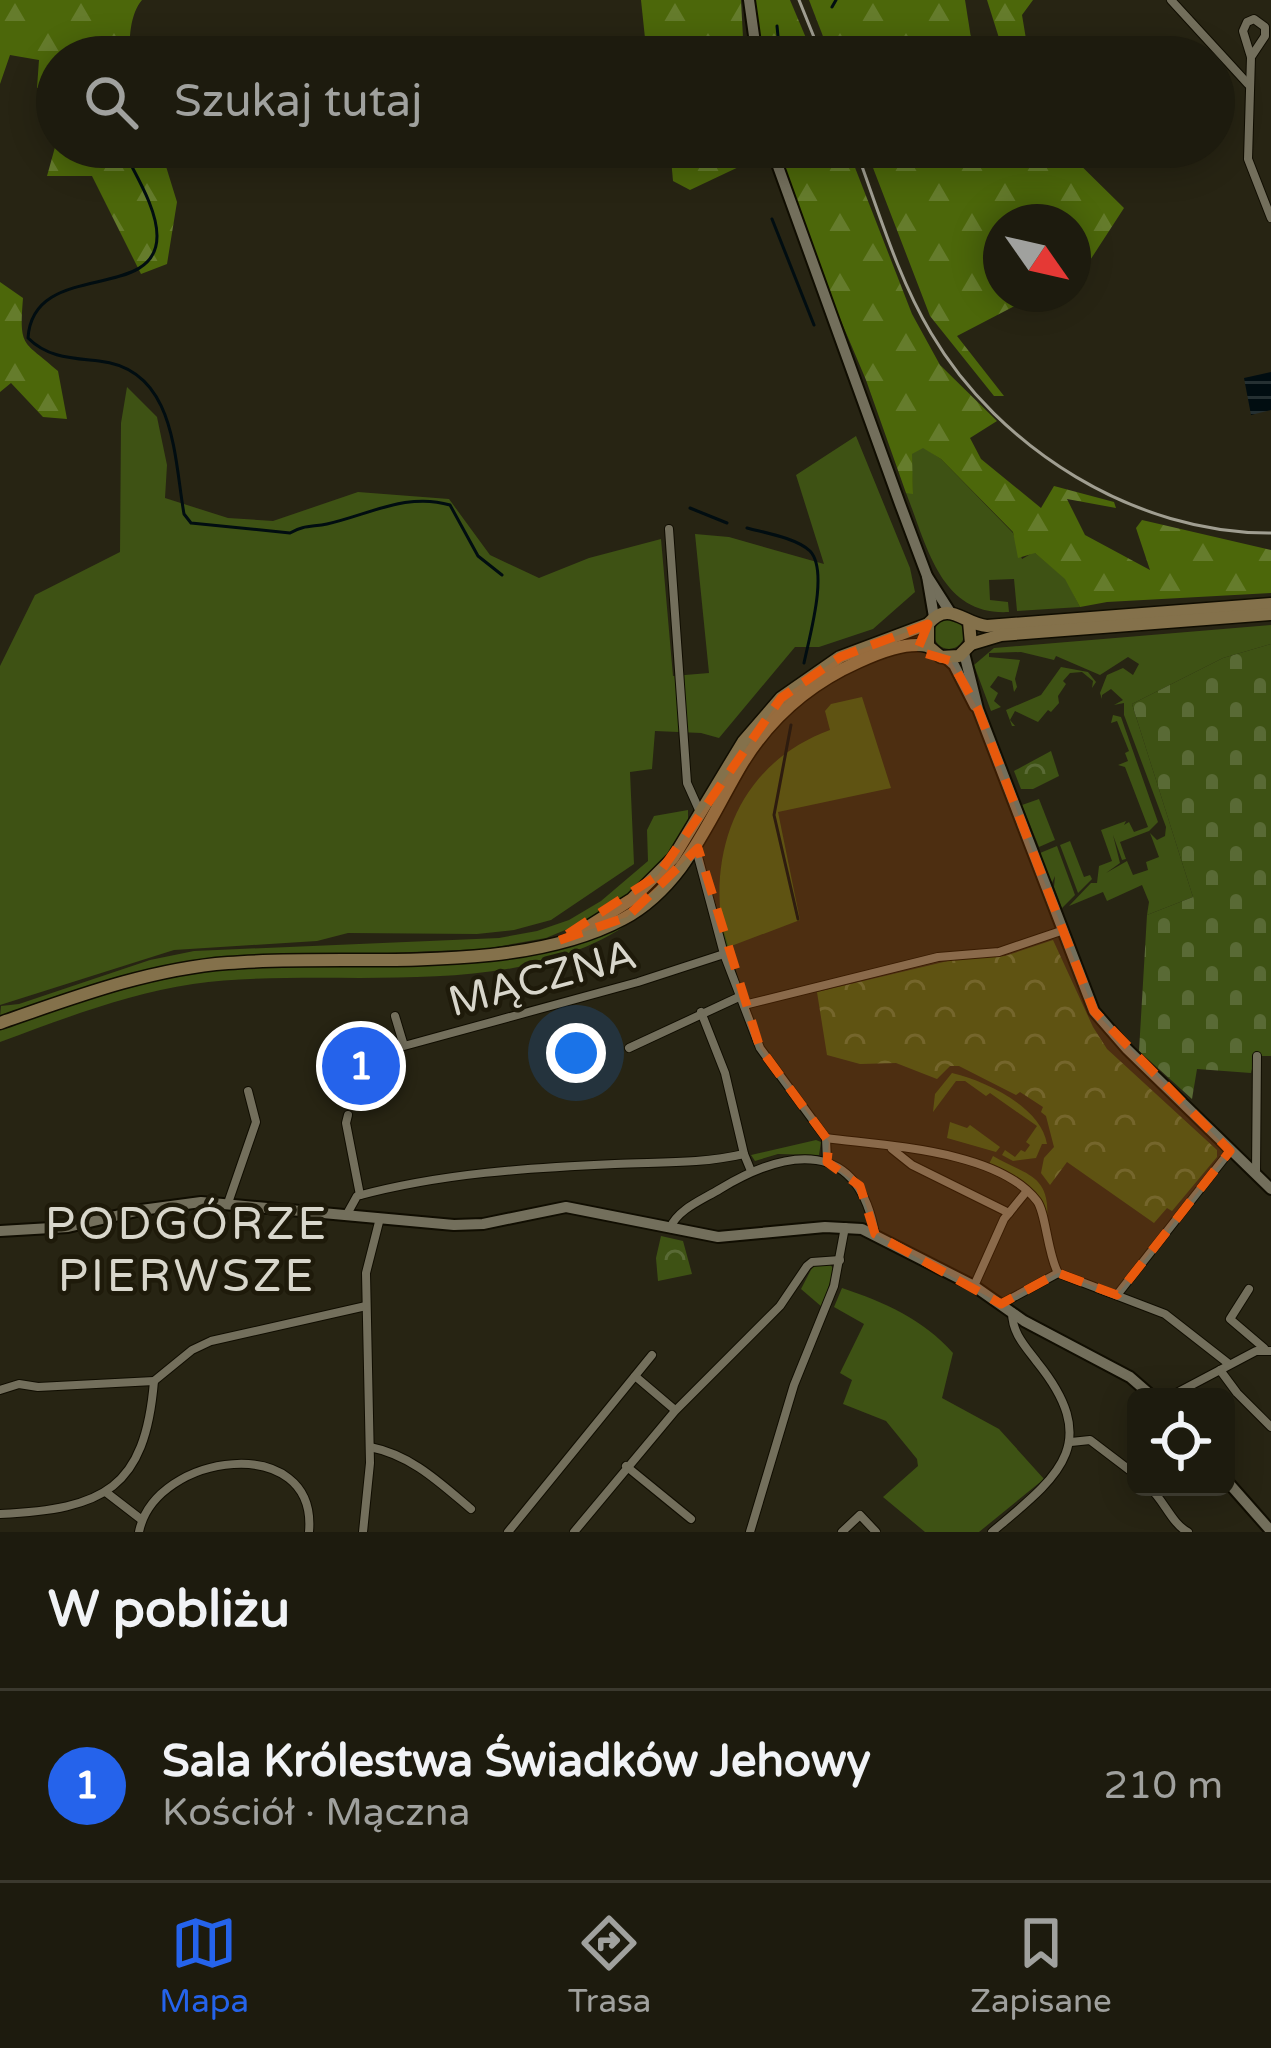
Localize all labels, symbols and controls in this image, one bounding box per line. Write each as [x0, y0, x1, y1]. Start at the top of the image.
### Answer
search box [36, 36, 1235, 168]
icon: search [78, 69, 144, 135]
text: Szukaj tutaj [174, 75, 423, 129]
north arrow [983, 204, 1091, 312]
street label: MĄCZNA [443, 929, 642, 1028]
pin: 1 [322, 1021, 400, 1111]
your location [546, 1023, 606, 1083]
district label: PODGÓRZE PIERWSZE [45, 1197, 329, 1304]
map controls [1127, 1388, 1235, 1496]
button: locate [1127, 1388, 1235, 1496]
text: W pobliżu [48, 1579, 290, 1641]
text: Sala Królestwa Świadków Jehowy [162, 1735, 871, 1789]
text: 1 [75, 1762, 99, 1809]
text: 210 m [1104, 1762, 1223, 1809]
text: Kościół · Mączna [162, 1789, 470, 1836]
tab: Mapa [159, 1910, 249, 2021]
tab: Trasa [568, 1910, 651, 2021]
tab: Zapisane [970, 1910, 1112, 2021]

